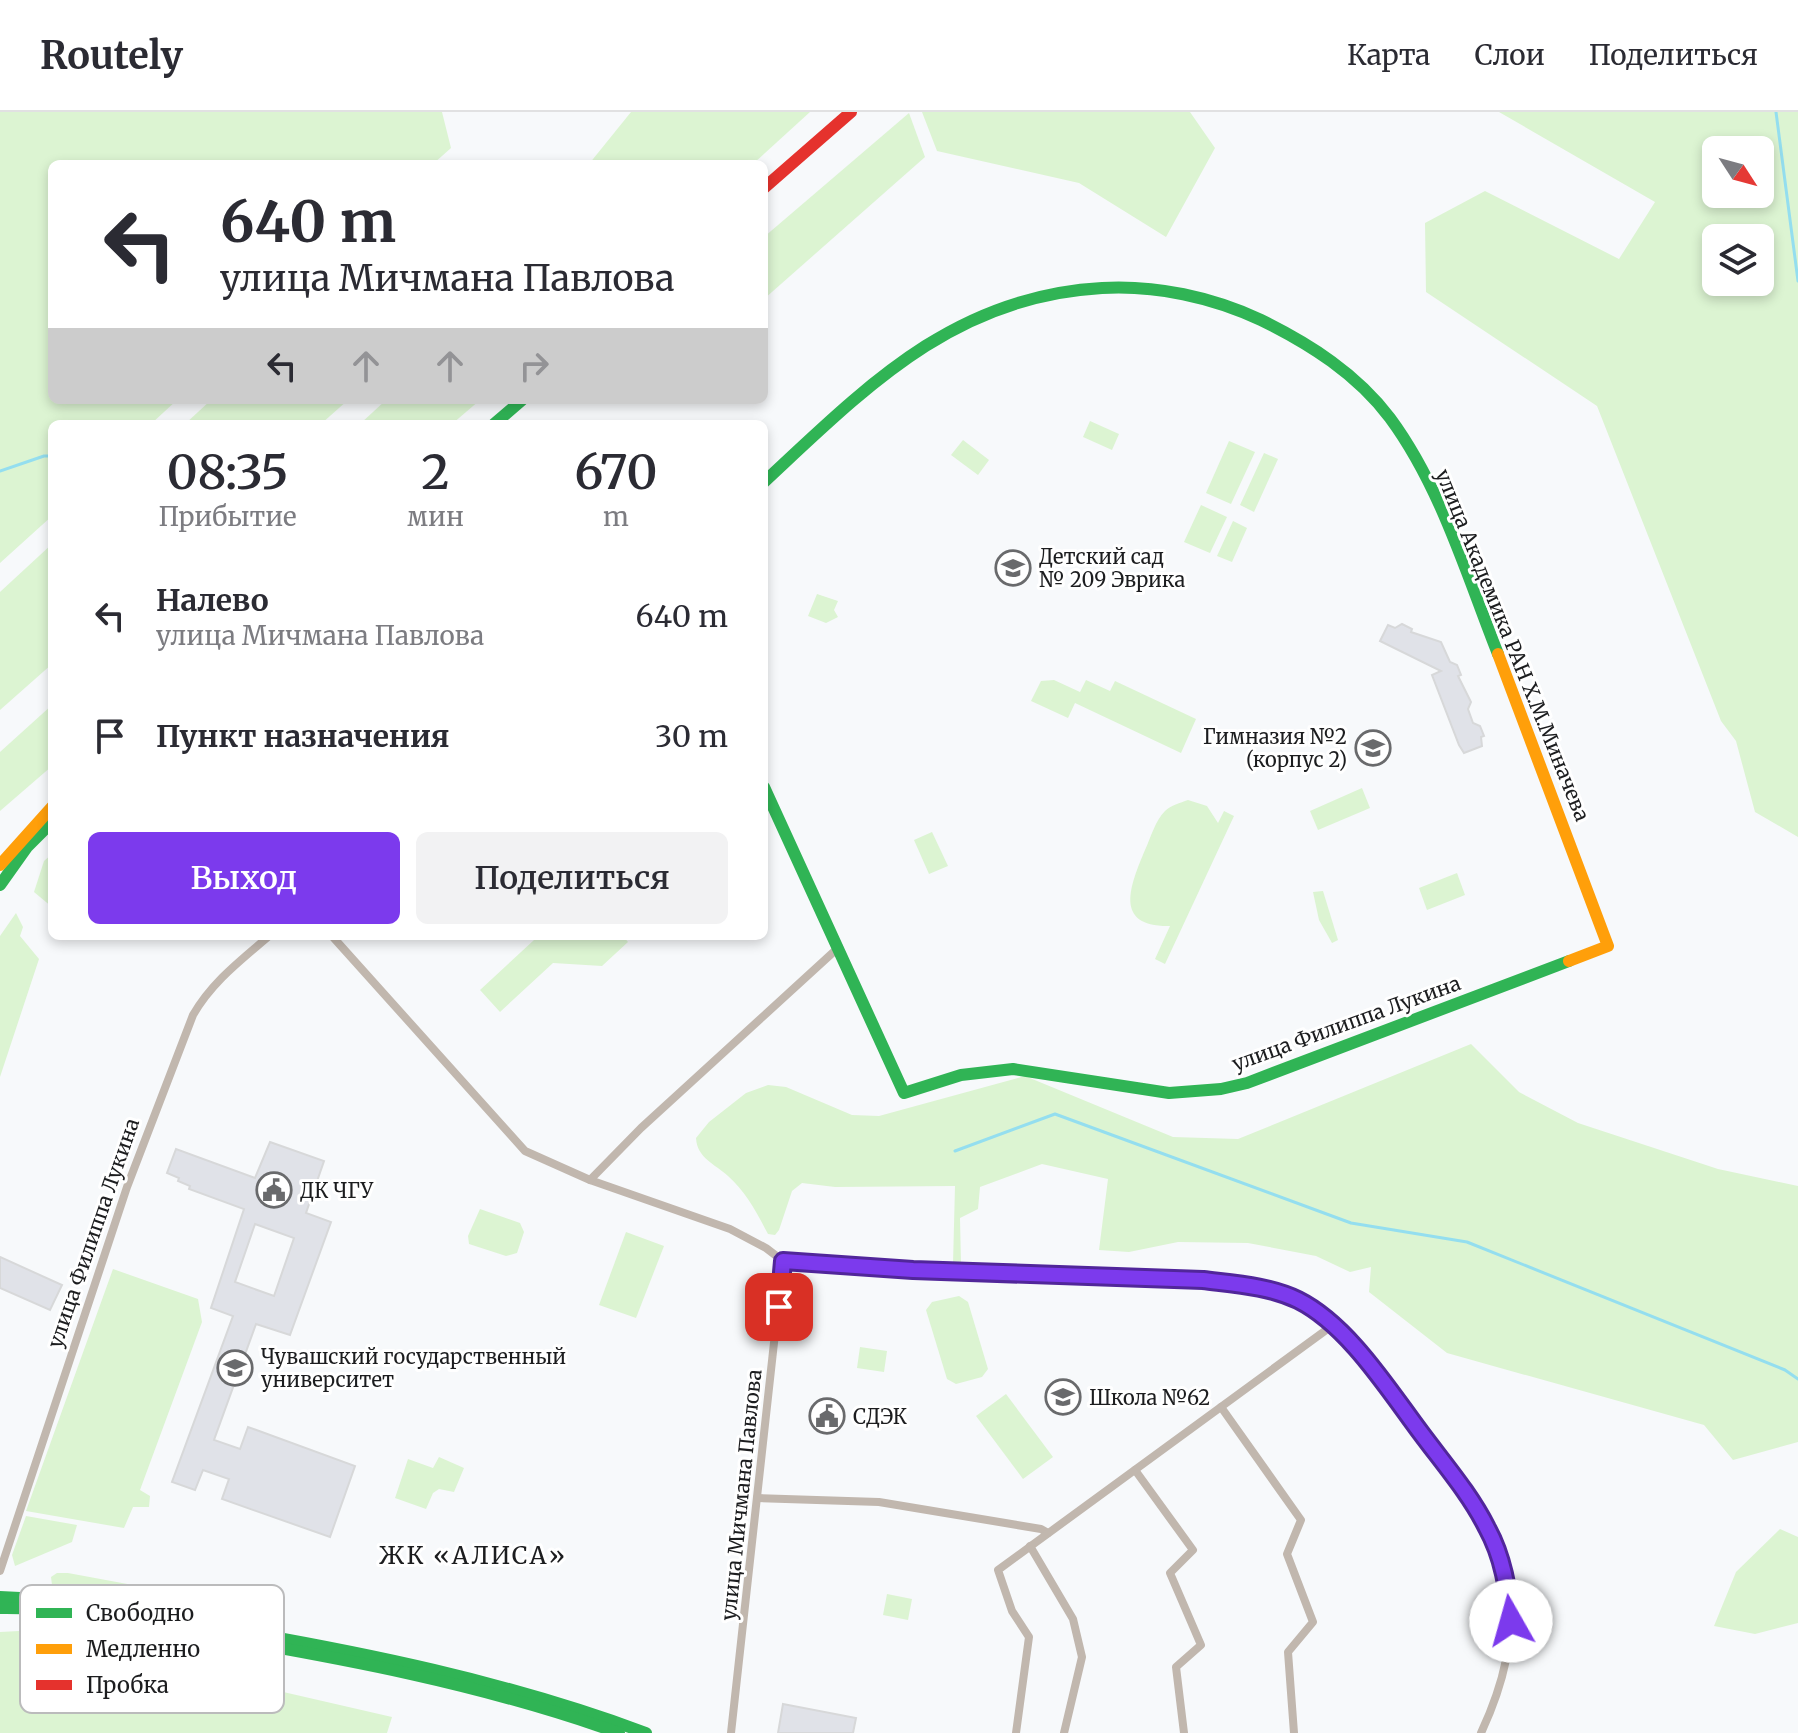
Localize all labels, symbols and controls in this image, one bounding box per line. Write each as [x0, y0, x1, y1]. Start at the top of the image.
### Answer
text: Routely [40, 32, 183, 79]
text: Карта [1347, 37, 1430, 73]
text: Слои [1474, 37, 1545, 73]
text: Поделиться [1589, 37, 1758, 73]
north arrow [1702, 136, 1774, 208]
map controls [1702, 136, 1774, 296]
text: 640 m [220, 187, 396, 257]
icon: left [88, 192, 192, 296]
button: layers [1702, 224, 1774, 296]
text: улица Мичмана Павлова [220, 256, 675, 301]
icon: left [260, 344, 304, 388]
icon: ahead [344, 344, 388, 388]
icon: ahead [428, 344, 472, 388]
icon: right [512, 344, 556, 388]
text: 08:35 [166, 442, 289, 502]
text: 2 [421, 442, 450, 502]
text: 670 [574, 442, 658, 502]
street label: улица Академика РАН Х.М.Миначева [1431, 465, 1595, 825]
text: Прибытие [159, 500, 297, 533]
text: мин [407, 500, 464, 533]
text: m [603, 500, 629, 533]
place label: Детский сад № 209 Эврика [1039, 544, 1185, 592]
school or university icon: Детский сад № 209 Эврика [994, 549, 1032, 587]
text: Налево [156, 581, 269, 619]
icon: left [88, 594, 132, 638]
text: 640 m [636, 597, 728, 635]
text: улица Мичмана Павлова [156, 619, 484, 652]
icon: arrive [88, 714, 132, 758]
text: Пункт назначения [156, 717, 450, 755]
text: 30 m [655, 717, 728, 755]
place label: Гимназия №2 (корпус 2) [1203, 724, 1347, 772]
school or university icon: Гимназия №2 (корпус 2) [1354, 729, 1392, 767]
button: Выход [88, 832, 400, 924]
button: Поделиться [416, 832, 728, 924]
street label: улица Филиппа Лукина [1228, 970, 1464, 1076]
street label: улица Филиппа Лукина [42, 1115, 144, 1351]
public building icon: ДК ЧГУ [255, 1171, 293, 1209]
place label: ДК ЧГУ [300, 1178, 374, 1203]
pin [745, 1273, 813, 1341]
icon: arrive [757, 1285, 801, 1329]
place label: Чувашский государственный университет [261, 1344, 566, 1392]
school or university icon: Чувашский государственный университет [216, 1349, 254, 1387]
street label: улица Мичмана Павлова [715, 1368, 767, 1622]
school or university icon: Школа №62 [1044, 1378, 1082, 1416]
place label: Школа №62 [1089, 1385, 1210, 1410]
public building icon: СДЭК [808, 1397, 846, 1435]
place label: СДЭК [853, 1404, 907, 1429]
district label: ЖК «АЛИСА» [379, 1540, 567, 1571]
position arrow [1469, 1579, 1553, 1663]
legend [20, 1585, 284, 1713]
text: Свободно [86, 1599, 194, 1627]
text: Медленно [86, 1635, 200, 1663]
text: Пробка [86, 1671, 169, 1699]

